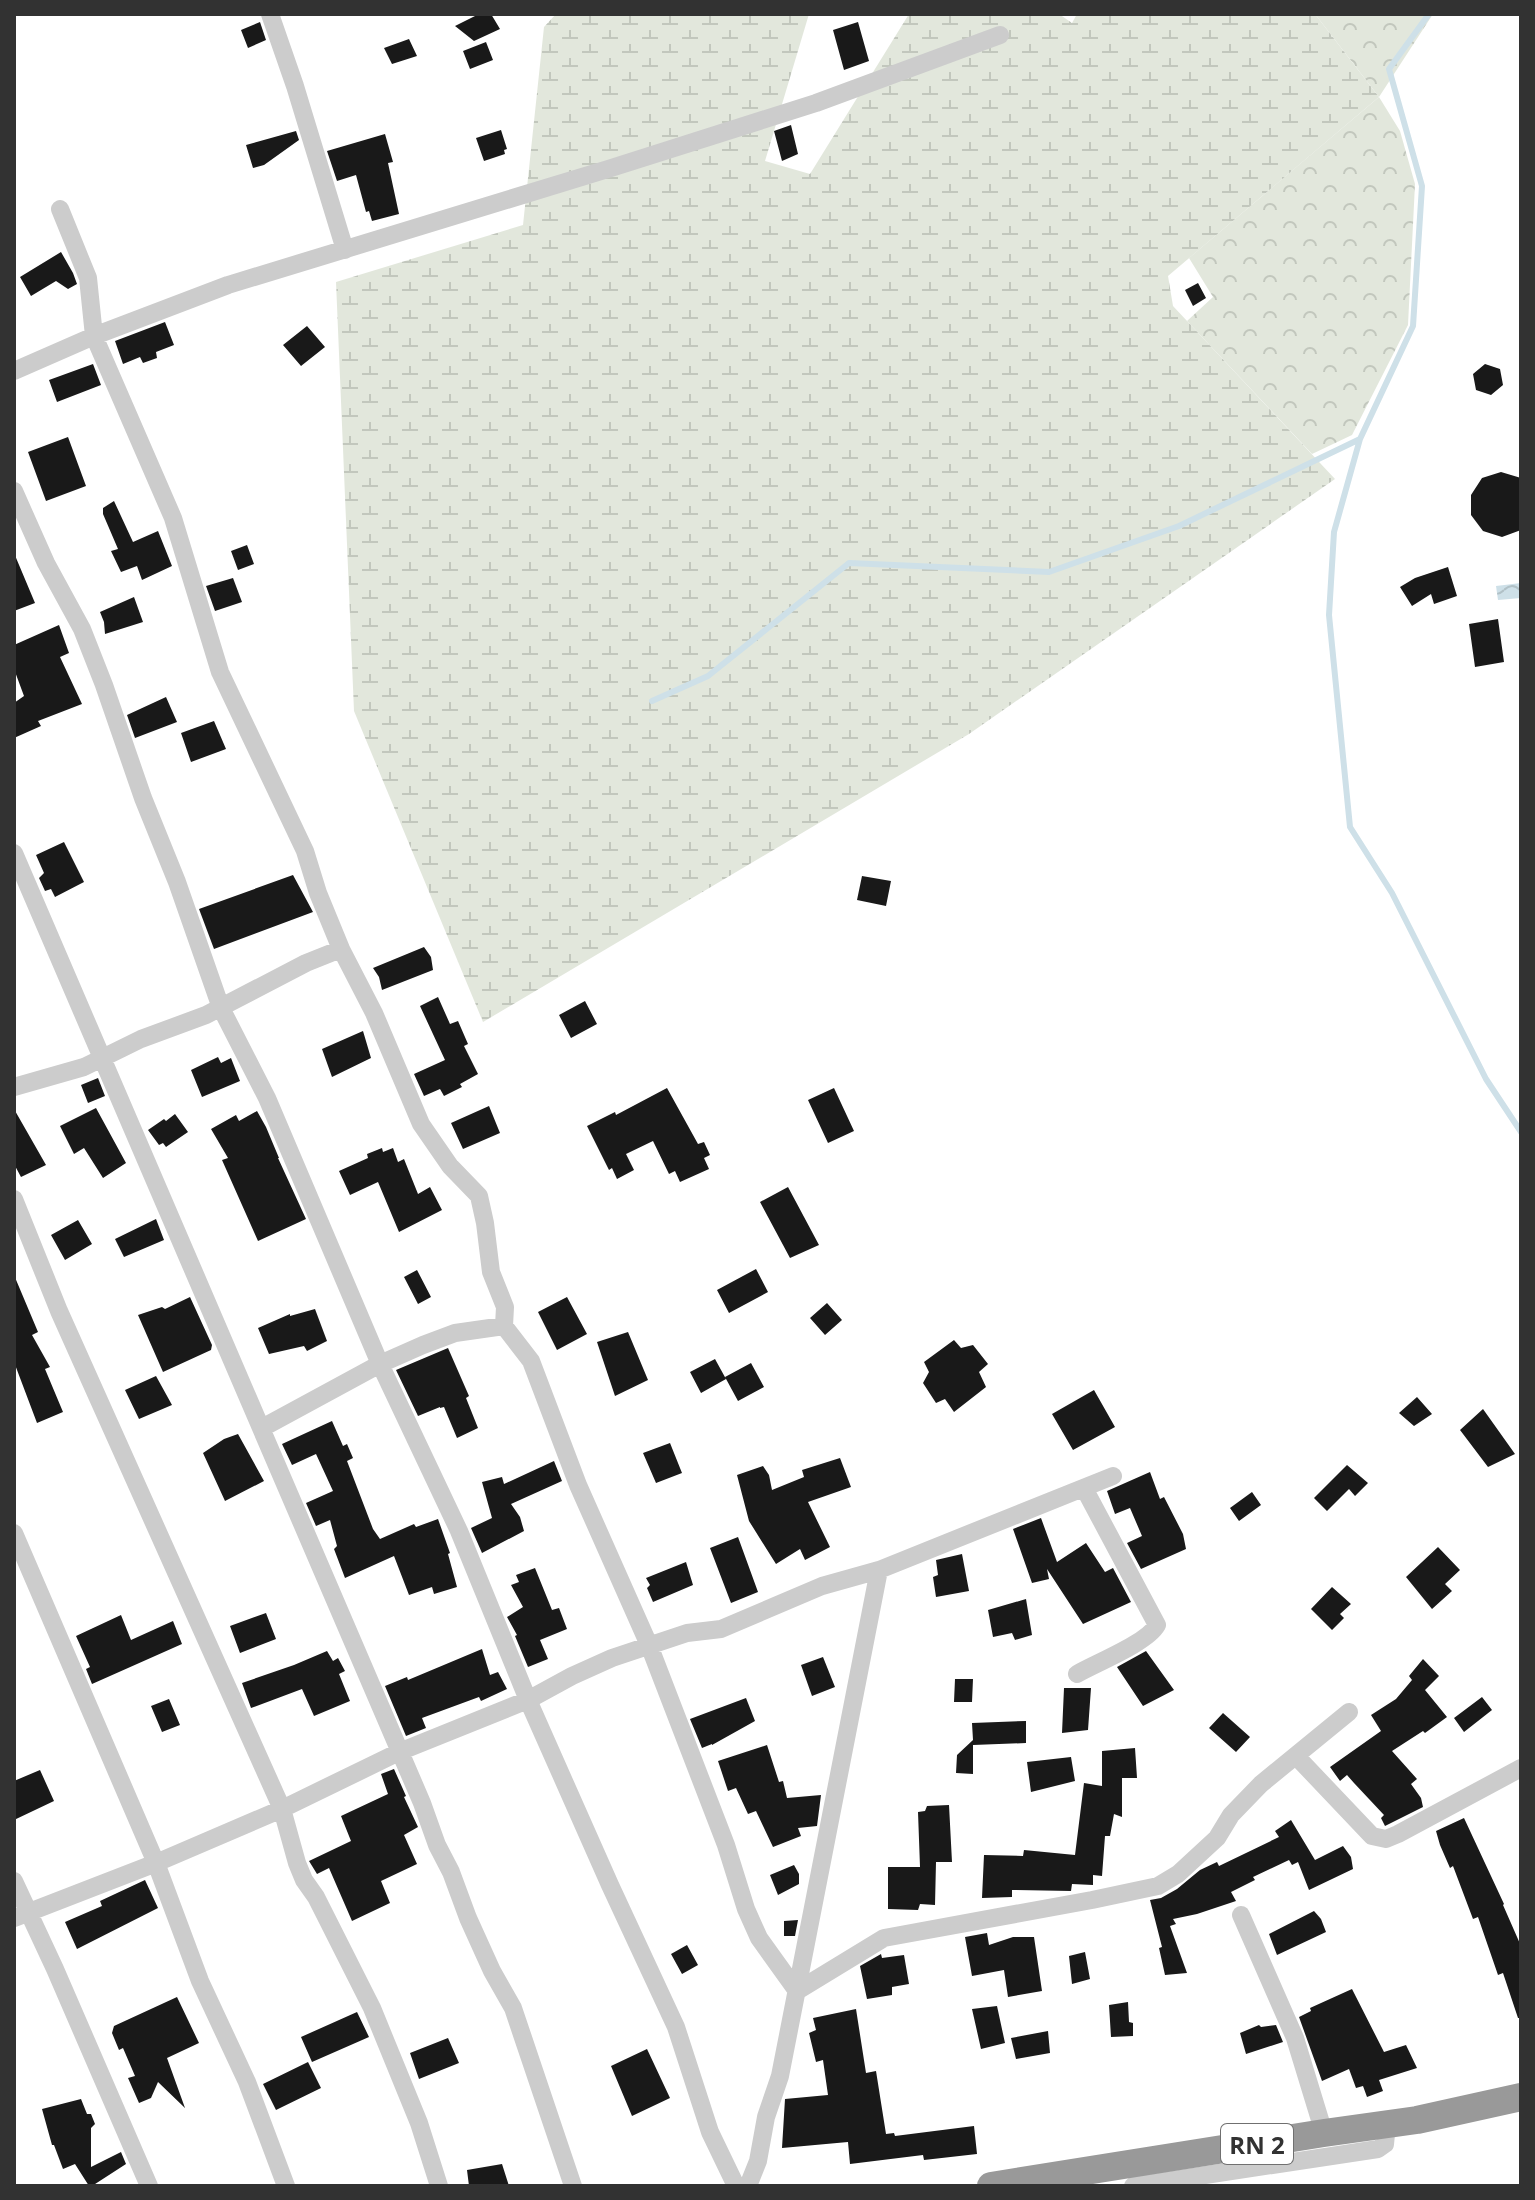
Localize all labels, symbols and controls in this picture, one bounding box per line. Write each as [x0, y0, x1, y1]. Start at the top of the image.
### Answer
road number: RN 2 [1221, 2124, 1293, 2164]

